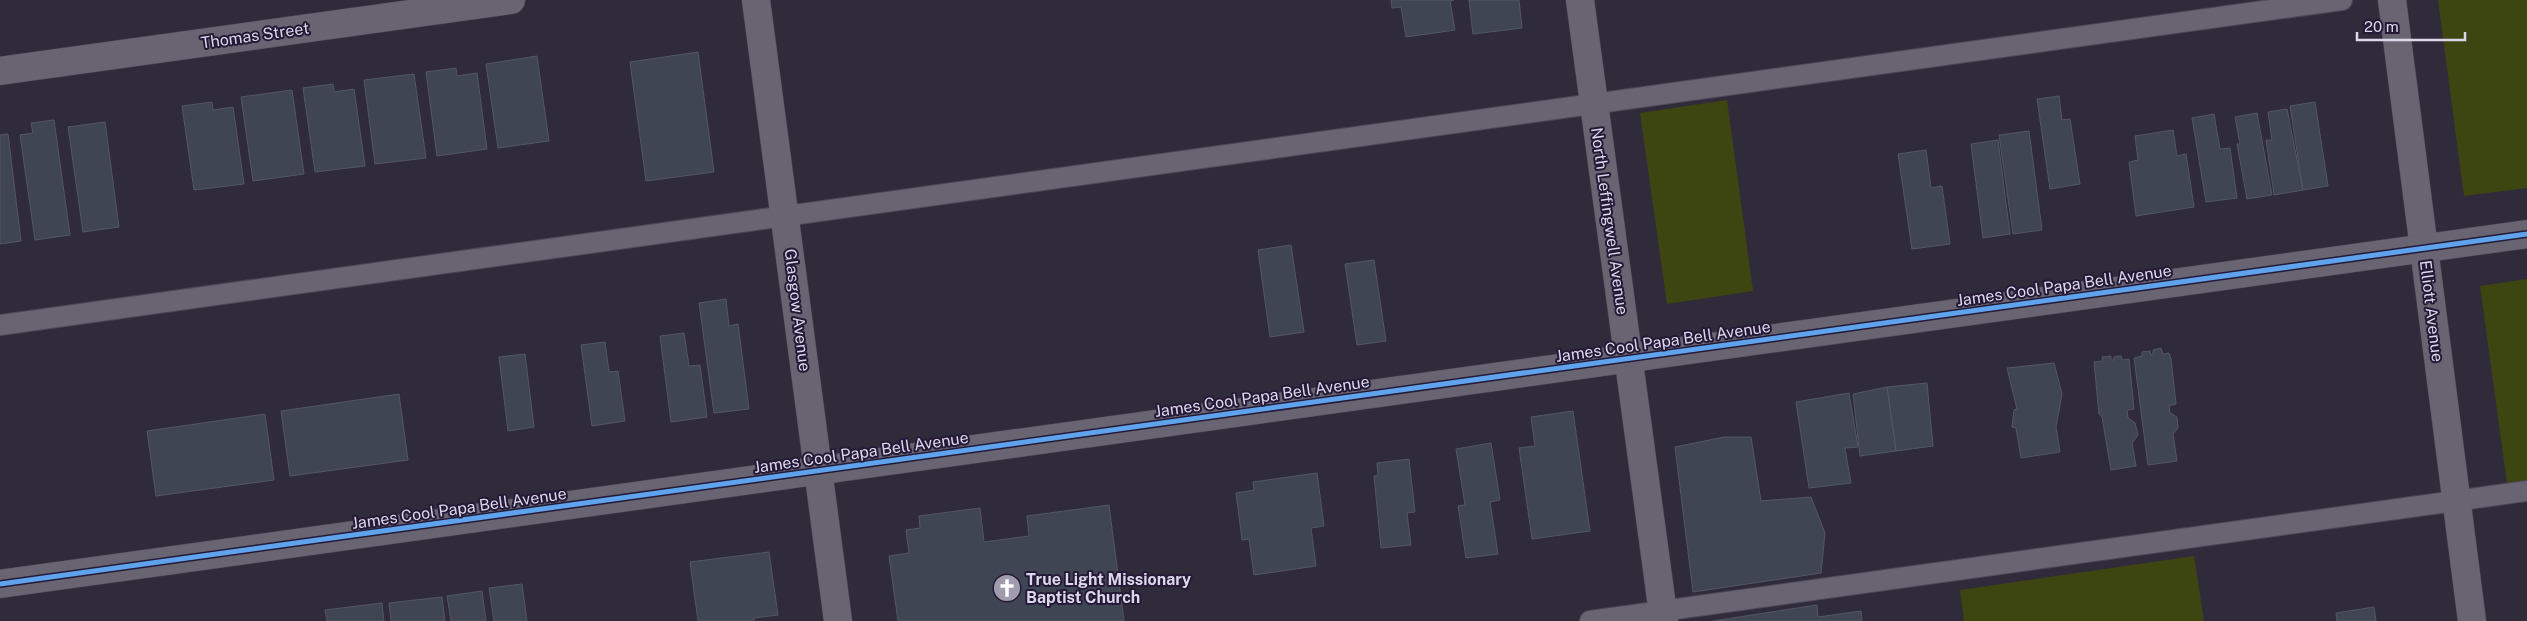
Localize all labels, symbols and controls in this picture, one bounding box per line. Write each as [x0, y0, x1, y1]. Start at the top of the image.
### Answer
scale bar [2357, 10, 2464, 42]
text: 20 m [2364, 18, 2399, 35]
street label: Thomas Street [200, 19, 310, 52]
street label: North Leffingwell Avenue [1587, 126, 1632, 316]
street label: Glasgow Avenue [781, 248, 814, 372]
street label: Elliott Avenue [2416, 259, 2447, 363]
street label: James Cool Papa Bell Avenue [1955, 261, 2173, 310]
street label: James Cool Papa Bell Avenue [1554, 317, 1772, 366]
street label: James Cool Papa Bell Avenue [1153, 372, 1371, 421]
street label: James Cool Papa Bell Avenue [752, 428, 970, 477]
street label: James Cool Papa Bell Avenue [350, 484, 568, 533]
place label: True Light Missionary Baptist Church [1026, 570, 1191, 607]
church icon: True Light Missionary Baptist Church [992, 573, 1022, 603]

